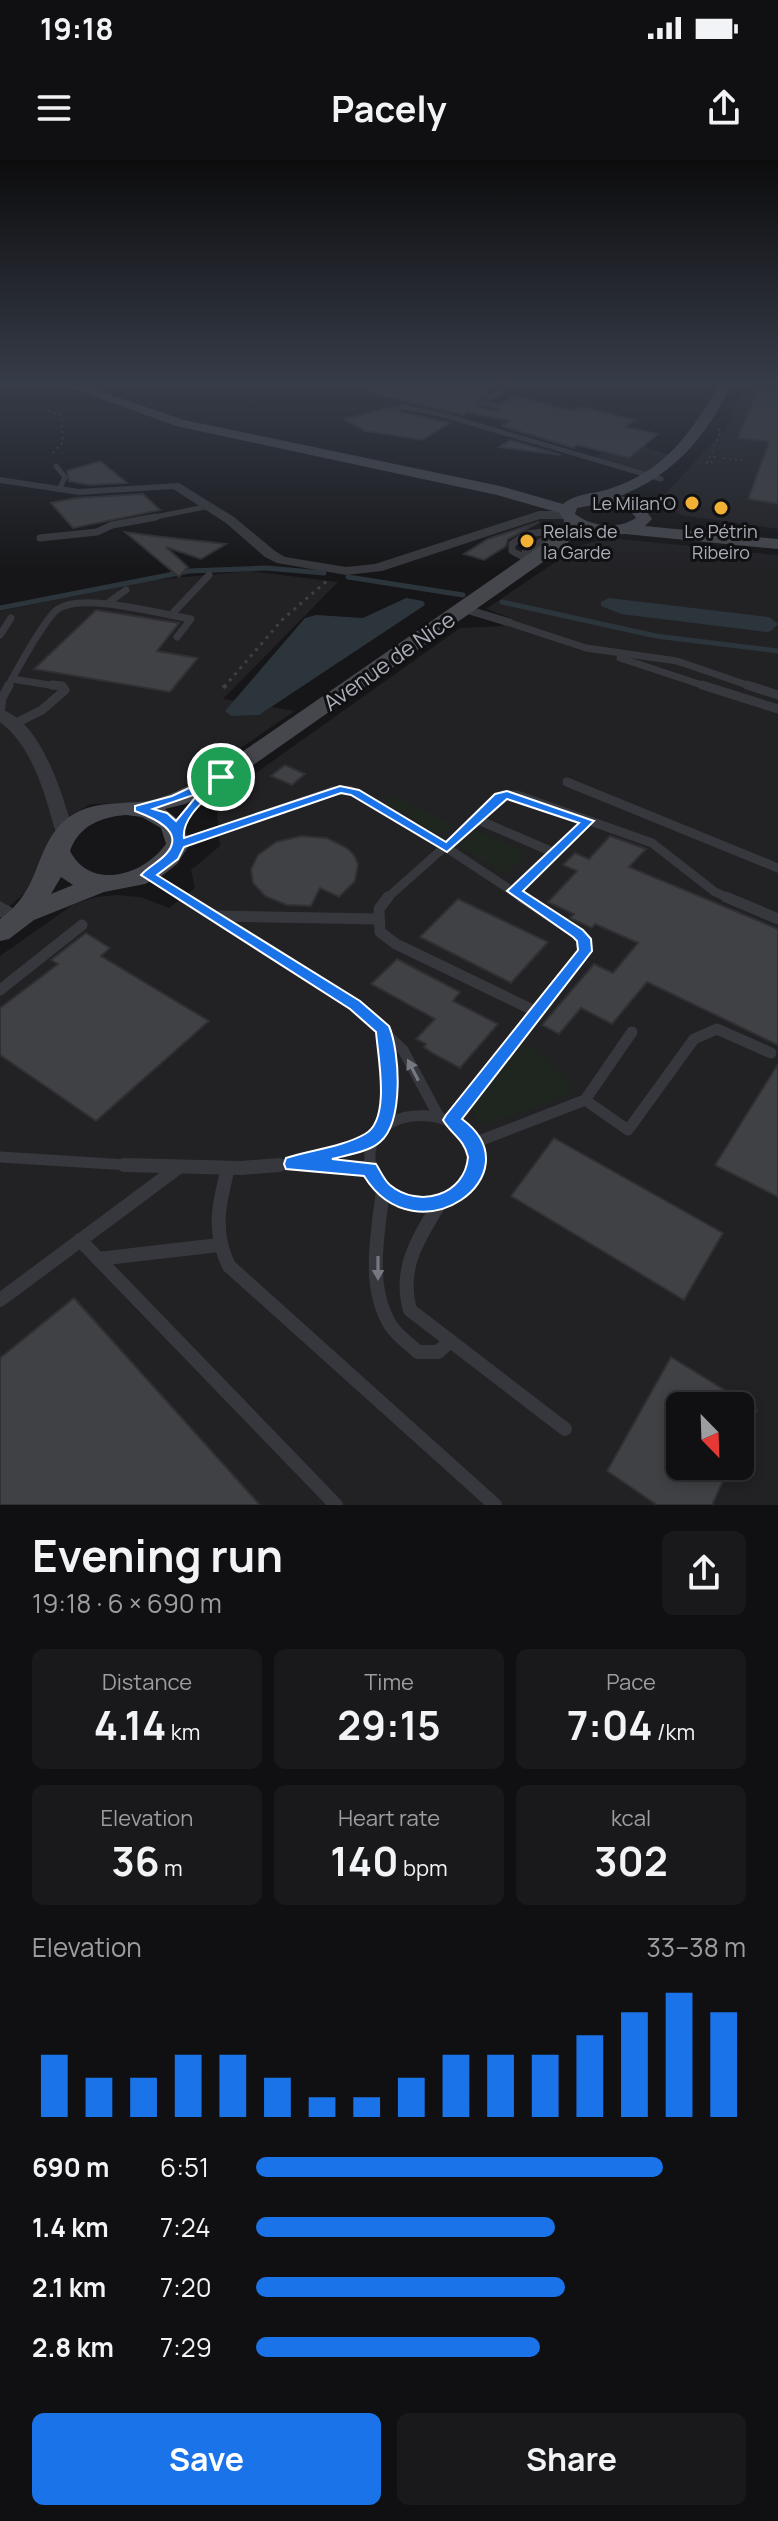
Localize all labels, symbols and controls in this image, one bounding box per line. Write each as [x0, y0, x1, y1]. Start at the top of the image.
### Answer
text: 19:18 [40, 8, 114, 49]
text: Pacely [331, 84, 447, 133]
icon: menu [32, 86, 76, 130]
icon: share [702, 86, 746, 130]
place label: Le Milan'O [592, 491, 676, 515]
marker: Le Milan'O [683, 494, 701, 512]
marker: Le Pétrin Ribeiro [712, 499, 730, 517]
place label: Relais de la Garde [543, 519, 618, 564]
place label: Le Pétrin Ribeiro [684, 519, 758, 564]
marker: Relais de la Garde [518, 532, 536, 550]
street label: Avenue de Nice [317, 604, 461, 718]
pin [187, 743, 255, 811]
icon: arrive [199, 755, 243, 799]
one-way arrow [406, 1059, 420, 1082]
one-way arrow [372, 1256, 384, 1281]
north arrow [666, 1392, 754, 1480]
map controls [666, 1392, 754, 1480]
text: Evening run [32, 1525, 283, 1585]
button: share [662, 1531, 746, 1615]
text: 19:18 · 6 × 690 m [32, 1585, 222, 1621]
text: Distance [102, 1667, 192, 1697]
text: Time [364, 1667, 414, 1697]
text: Pace [606, 1667, 656, 1697]
text: 4.14 [94, 1697, 166, 1752]
text: 29:15 [337, 1697, 441, 1752]
text: 7:04 [567, 1697, 653, 1752]
text: km [166, 1717, 200, 1747]
text: /km [653, 1717, 695, 1747]
text: Elevation [101, 1803, 193, 1833]
text: Heart rate [338, 1803, 440, 1833]
text: kcal [611, 1803, 651, 1833]
text: 36 [111, 1833, 160, 1888]
text: 140 [330, 1833, 399, 1888]
text: 302 [594, 1833, 668, 1888]
text: m [160, 1853, 183, 1883]
text: bpm [399, 1853, 448, 1883]
text: Elevation [32, 1929, 142, 1965]
text: 33–38 m [646, 1929, 746, 1965]
text: 690 m [32, 2149, 109, 2185]
text: 6:51 [160, 2149, 209, 2185]
text: 1.4 km [32, 2209, 109, 2245]
text: 7:24 [160, 2209, 210, 2245]
text: 2.1 km [32, 2269, 106, 2305]
text: 7:20 [160, 2269, 212, 2305]
text: 2.8 km [32, 2329, 114, 2365]
text: 7:29 [160, 2329, 212, 2365]
button: Save [32, 2413, 381, 2505]
button: Share [397, 2413, 746, 2505]

